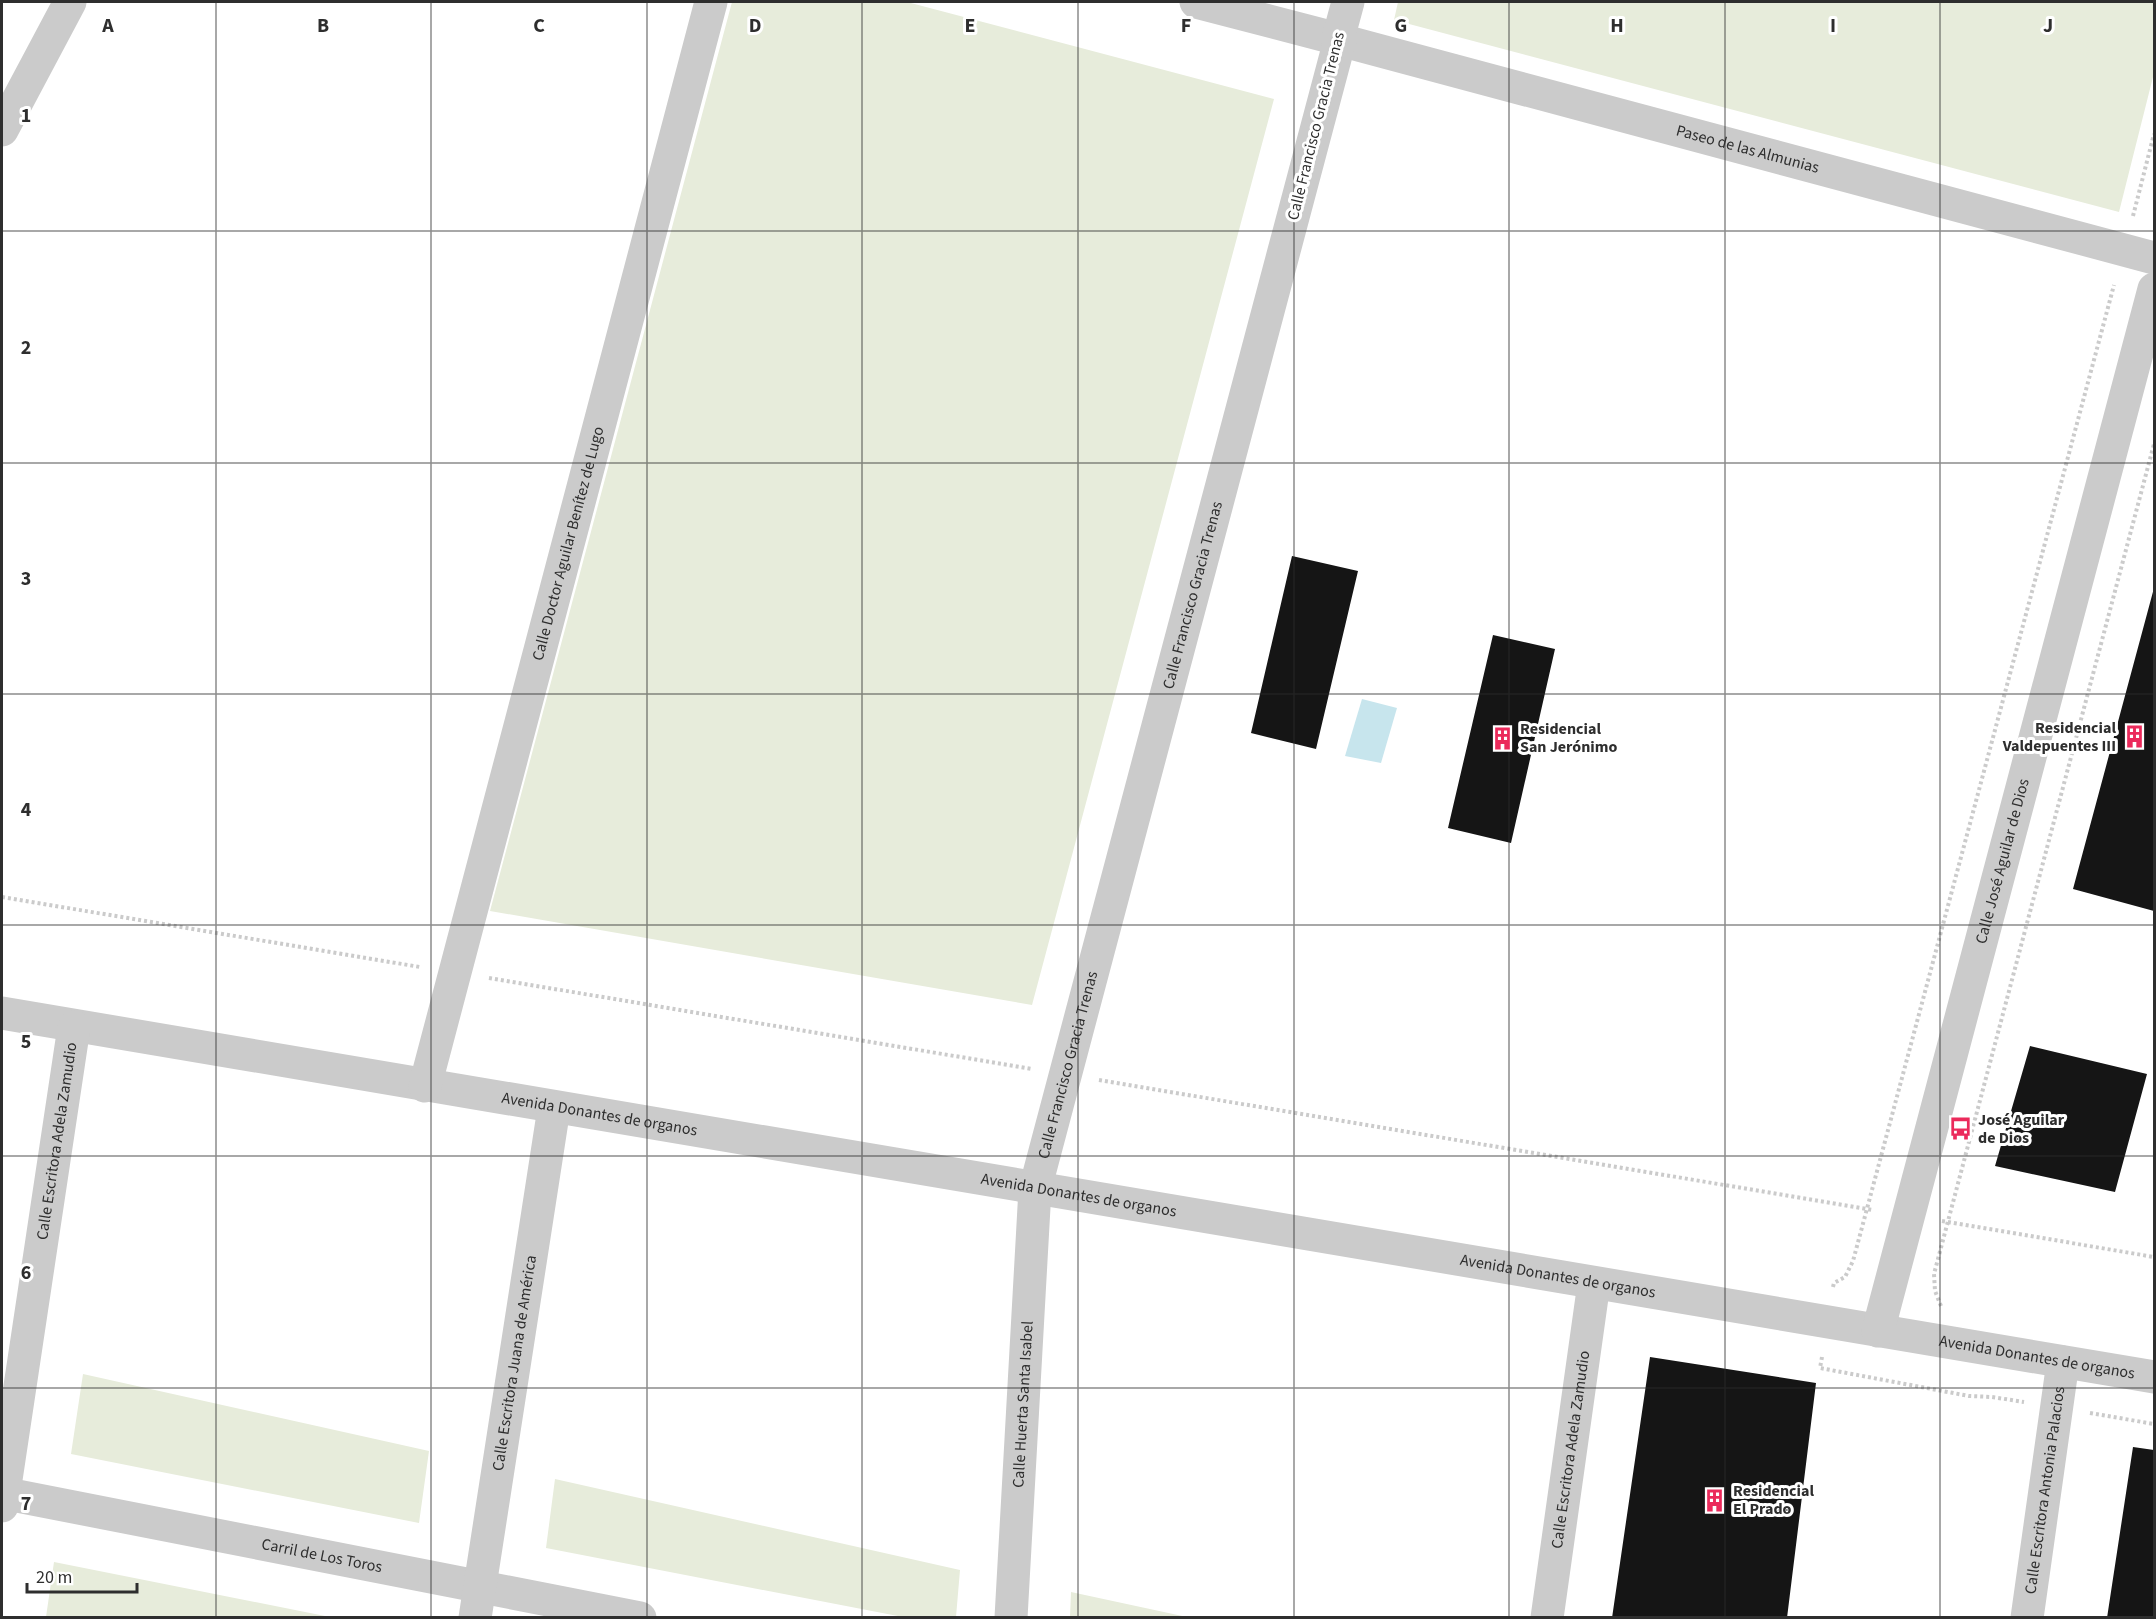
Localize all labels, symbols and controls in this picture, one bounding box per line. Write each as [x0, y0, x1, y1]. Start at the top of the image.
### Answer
text: A [101, 12, 114, 40]
text: B [317, 12, 329, 40]
text: C [533, 12, 545, 40]
text: D [749, 12, 761, 40]
text: E [965, 12, 975, 40]
text: F [1181, 12, 1191, 40]
text: G [1395, 12, 1407, 40]
text: H [1610, 12, 1624, 40]
text: I [1830, 12, 1836, 40]
text: J [2043, 12, 2053, 40]
street label: Calle Francisco Gracia Trenas [1282, 29, 1350, 222]
text: 1 [21, 102, 31, 130]
street label: Paseo de las Almunias [1674, 119, 1822, 179]
text: 2 [21, 334, 31, 362]
street label: Calle Doctor Aguilar Benítez de Lugo [527, 424, 610, 663]
street label: Calle Francisco Gracia Trenas [1157, 499, 1228, 692]
text: 3 [21, 565, 31, 593]
place label: Residencial Valdepuentes III [2002, 717, 2116, 757]
place label: Residencial San Jerónimo [1520, 718, 1617, 758]
building icon: Residencial Valdepuentes III [2121, 724, 2147, 750]
building icon: Residencial San Jerónimo [1489, 725, 1515, 751]
street label: Calle José Aguilar de Dios [1970, 776, 2035, 946]
text: 4 [21, 796, 32, 824]
street label: Calle Francisco Gracia Trenas [1032, 968, 1103, 1161]
text: 5 [21, 1028, 31, 1056]
street label: Calle Escritora Adela Zamudio [31, 1041, 83, 1241]
street label: Avenida Donantes de organos [500, 1087, 699, 1141]
place label: José Aguilar de Dios [1978, 1109, 2065, 1149]
bus stop icon: José Aguilar de Dios [1947, 1116, 1973, 1142]
street label: Avenida Donantes de organos [979, 1168, 1179, 1223]
street label: Avenida Donantes de organos [1458, 1249, 1658, 1304]
street label: Calle Escritora Juana de América [487, 1254, 542, 1472]
text: 6 [21, 1259, 31, 1287]
street label: Calle Huerta Santa Isabel [1007, 1320, 1039, 1488]
street label: Avenida Donantes de organos [1938, 1330, 2137, 1385]
street label: Calle Escritora Adela Zamudio [1546, 1349, 1595, 1550]
street label: Calle Escritora Antonia Palacios [2019, 1385, 2070, 1595]
place label: Residencial El Prado [1733, 1480, 1814, 1520]
building icon: Residencial El Prado [1702, 1487, 1728, 1513]
text: 7 [21, 1490, 31, 1518]
street label: Carril de Los Toros [260, 1533, 385, 1578]
scale bar [27, 1556, 136, 1594]
text: 20 m [36, 1565, 72, 1590]

